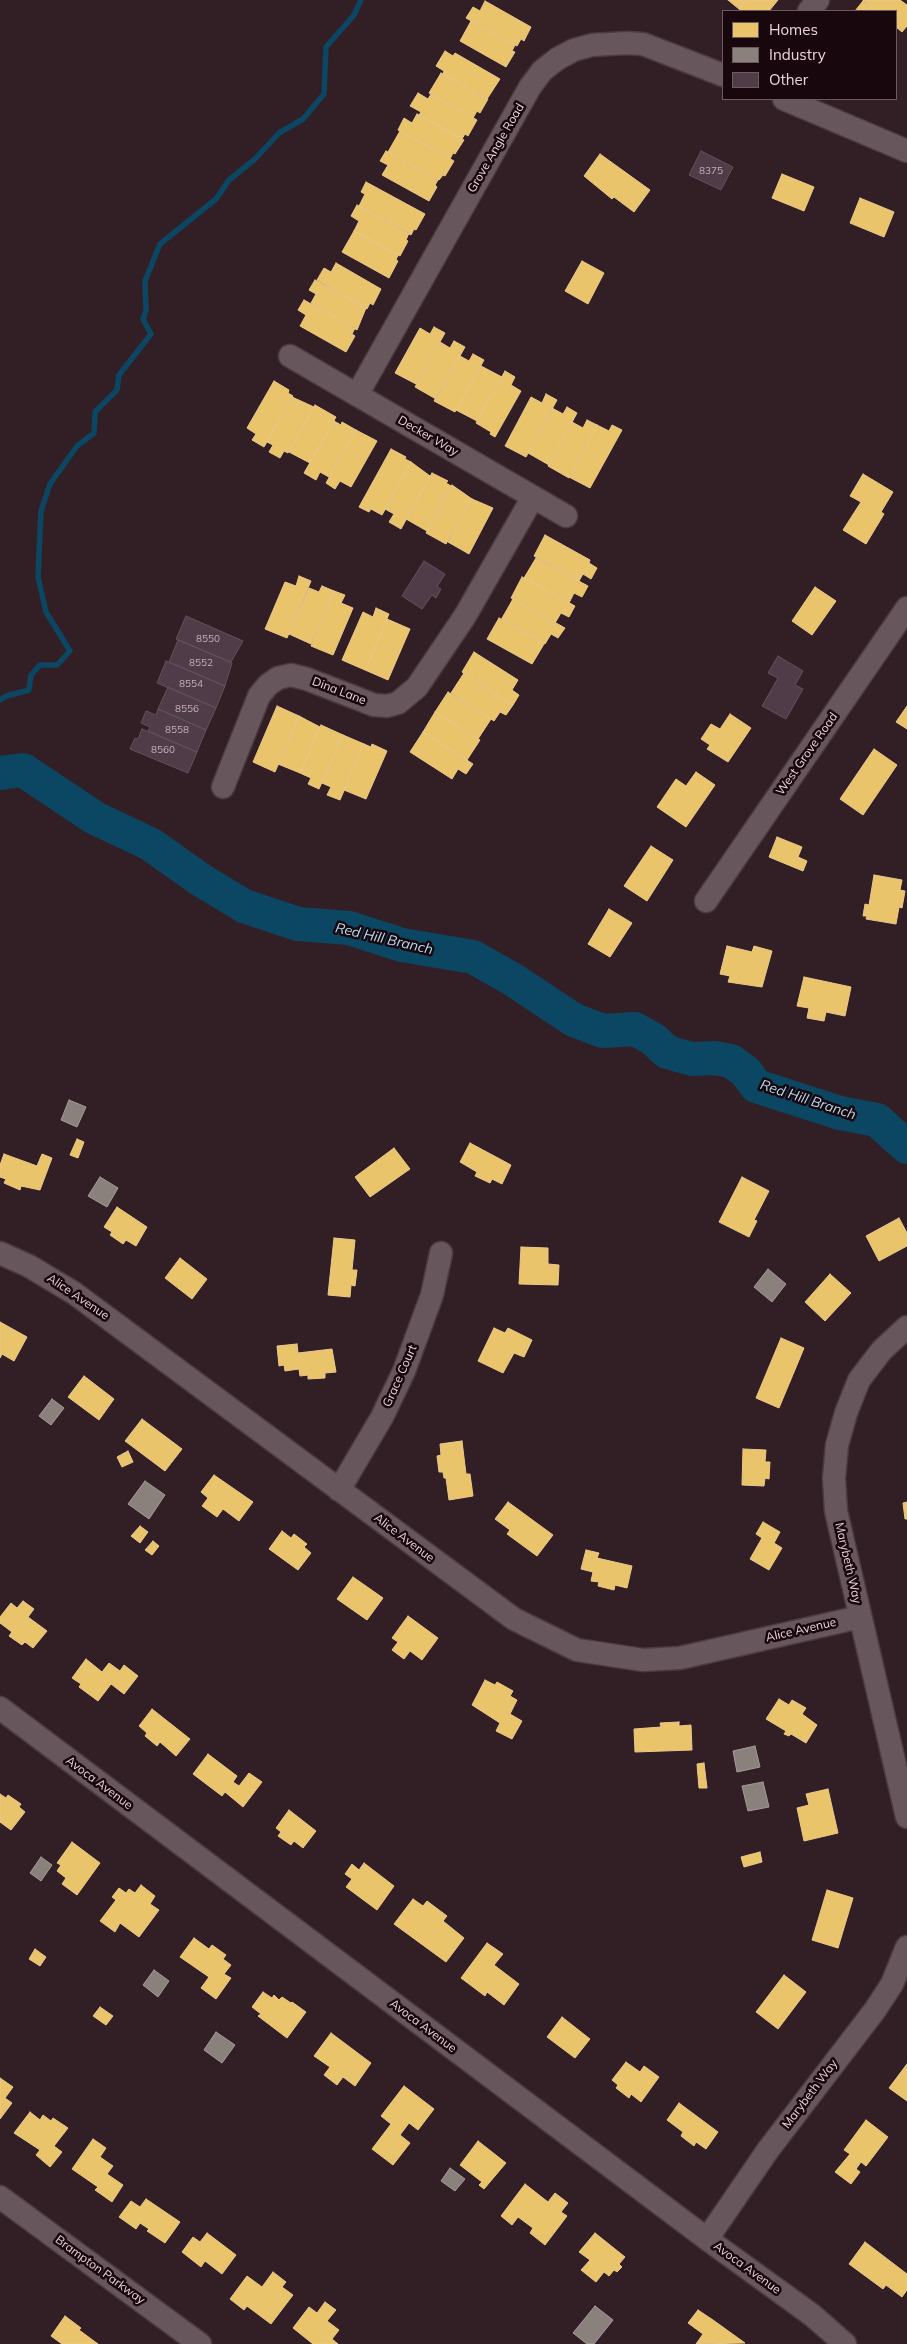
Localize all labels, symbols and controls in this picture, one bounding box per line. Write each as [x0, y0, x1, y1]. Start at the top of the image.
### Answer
legend [722, 10, 897, 100]
text: Homes [769, 20, 818, 39]
text: Industry [769, 45, 826, 64]
text: Other [769, 70, 808, 89]
street label: Grove Angle Road [465, 101, 527, 195]
house number: 8375 [699, 165, 723, 177]
street label: Decker Way [395, 413, 461, 459]
house number: 8550 [196, 633, 220, 645]
house number: 8552 [189, 657, 213, 669]
street label: Dina Lane [310, 674, 368, 708]
house number: 8554 [179, 678, 203, 690]
house number: 8556 [175, 703, 199, 715]
street label: West Grove Road [773, 710, 841, 798]
house number: 8558 [165, 724, 189, 736]
house number: 8560 [151, 744, 175, 756]
water label: Red Hill Branch [333, 920, 435, 958]
water label: Red Hill Branch [758, 1077, 858, 1123]
street label: Alice Avenue [44, 1271, 112, 1323]
street label: Grace Court [380, 1343, 420, 1409]
street label: Alice Avenue [371, 1511, 437, 1565]
street label: Marybeth Way [832, 1521, 864, 1605]
street label: Alice Avenue [764, 1615, 838, 1645]
street label: Avoca Avenue [63, 1753, 135, 1813]
street label: Avoca Avenue [387, 1996, 459, 2056]
street label: Marybeth Way [779, 2057, 841, 2131]
street label: Brampton Parkway [52, 2233, 148, 2307]
street label: Avoca Avenue [711, 2239, 783, 2297]

